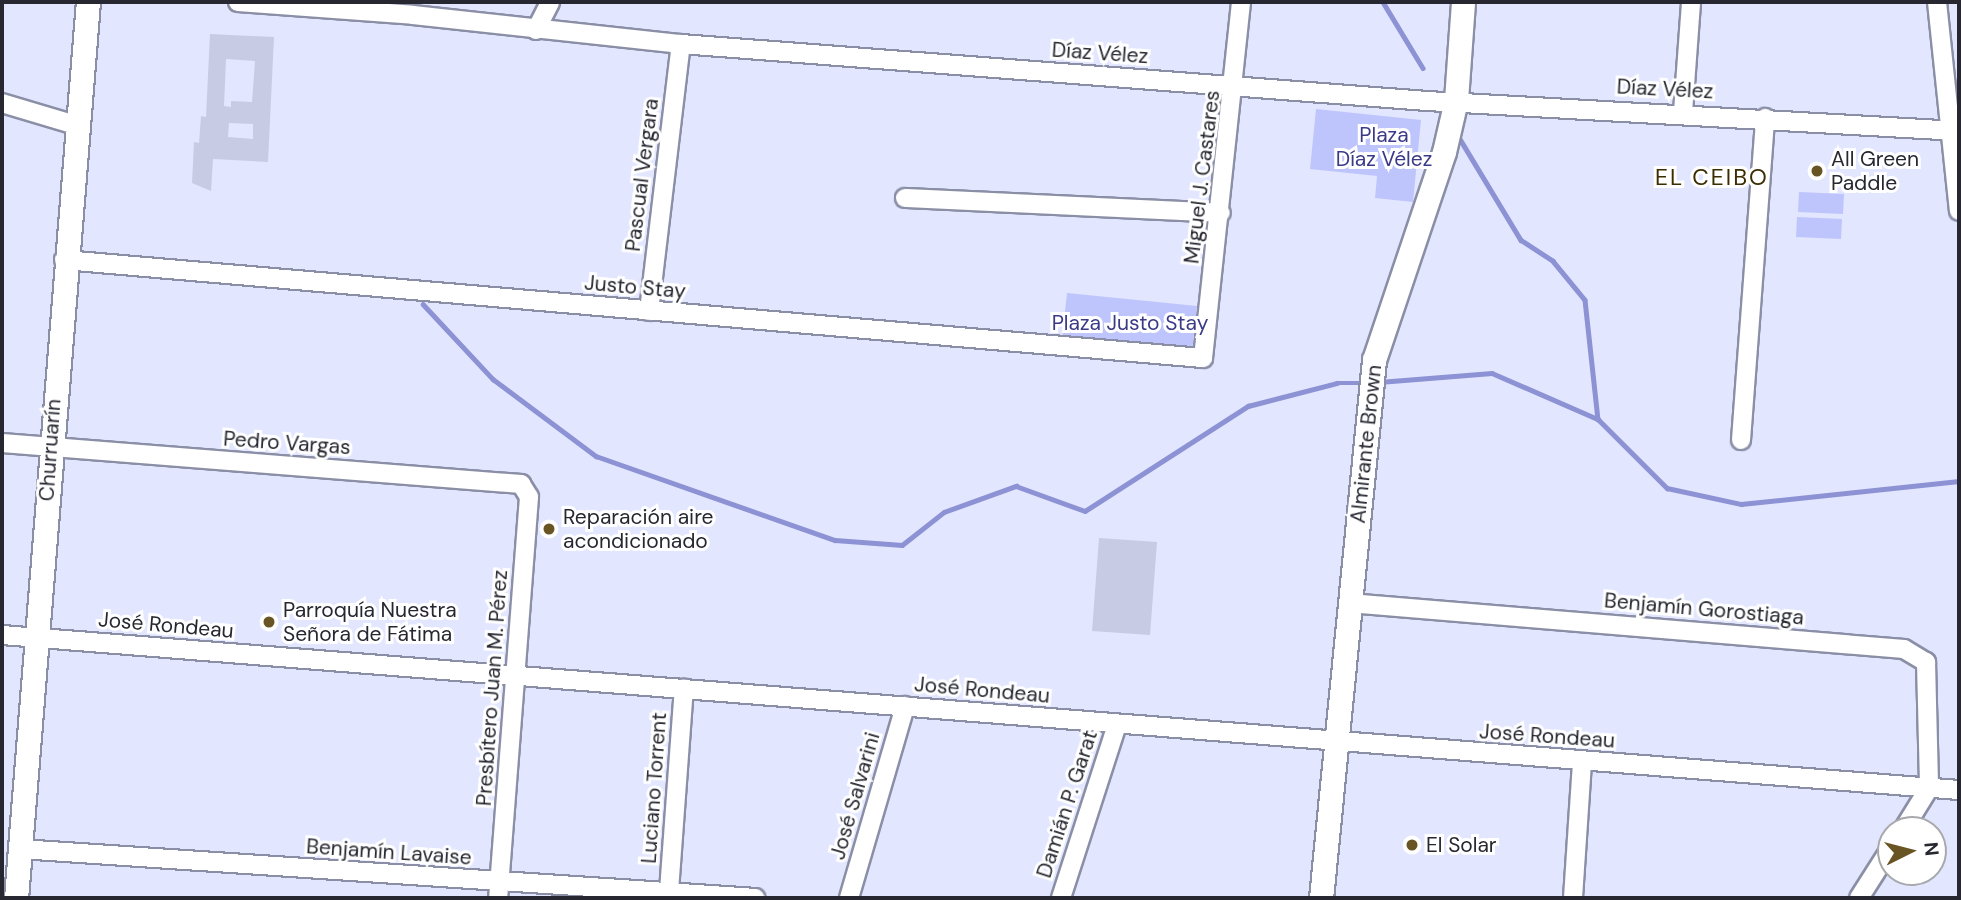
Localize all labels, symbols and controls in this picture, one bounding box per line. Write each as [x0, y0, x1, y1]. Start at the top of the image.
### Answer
street label: Díaz Vélez [1051, 37, 1149, 69]
street label: Díaz Vélez [1616, 74, 1714, 104]
street label: Miguel J. Castares [1179, 89, 1225, 265]
street label: Pascual Vergara [620, 97, 664, 253]
park label: Plaza Díaz Vélez [1336, 122, 1432, 172]
place label: All Green Paddle [1831, 146, 1919, 196]
district label: EL CEIBO [1656, 163, 1768, 191]
marker: All Green Paddle [1809, 163, 1825, 179]
street label: Justo Stay [583, 270, 687, 304]
park label: Plaza Justo Stay [1052, 310, 1208, 336]
street label: Almirante Brown [1345, 363, 1387, 525]
street label: Churruarín [34, 398, 66, 502]
street label: Pedro Vargas [222, 426, 352, 460]
place label: Reparación aire acondicionado [563, 504, 713, 554]
marker: Reparación aire acondicionado [541, 521, 557, 537]
street label: Presbítero Juan M. Pérez [471, 569, 513, 807]
street label: Benjamín Gorostiaga [1603, 588, 1805, 630]
place label: Parroquía Nuestra Señora de Fátima [283, 597, 457, 647]
street label: José Rondeau [97, 607, 235, 643]
marker: Parroquía Nuestra Señora de Fátima [261, 614, 277, 630]
street label: José Rondeau [913, 672, 1051, 708]
street label: Luciano Torrent [636, 712, 672, 864]
street label: José Rondeau [1478, 719, 1616, 753]
street label: Damián P. Garat [1031, 727, 1103, 881]
street label: José Salvarini [825, 729, 885, 863]
north arrow [1877, 816, 1947, 886]
place label: El Solar [1426, 832, 1497, 858]
street label: Benjamín Lavaise [305, 834, 473, 870]
marker: El Solar [1404, 837, 1420, 853]
text: N [1918, 841, 1945, 857]

